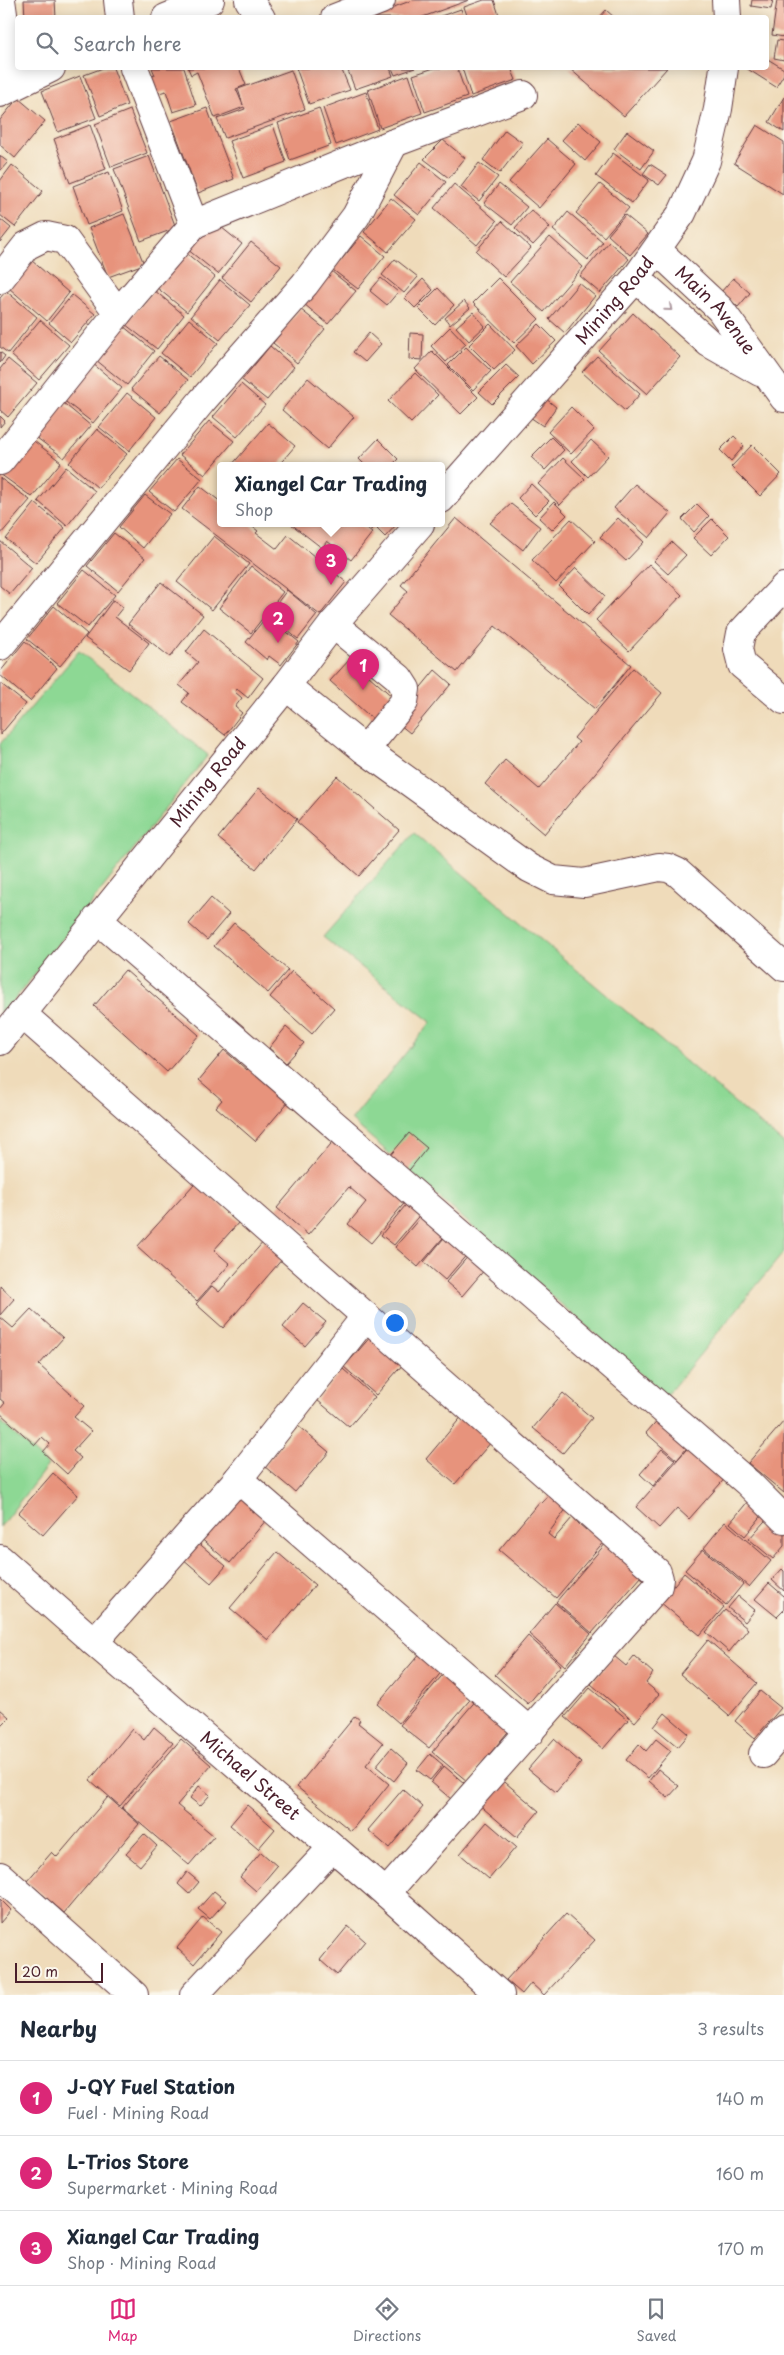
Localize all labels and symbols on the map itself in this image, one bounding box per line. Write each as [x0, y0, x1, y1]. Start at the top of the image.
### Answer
street label: Mining Road [568, 250, 660, 350]
street label: Main Avenue [670, 259, 763, 359]
one-way arrow [664, 302, 673, 311]
pin: 3 [315, 544, 347, 585]
pin: 2 [262, 602, 294, 643]
pin: 1 [347, 649, 379, 690]
street label: Mining Road [162, 731, 252, 833]
your location [382, 1310, 408, 1336]
street label: Michael Street [195, 1724, 307, 1826]
scale bar [15, 1960, 102, 1983]

